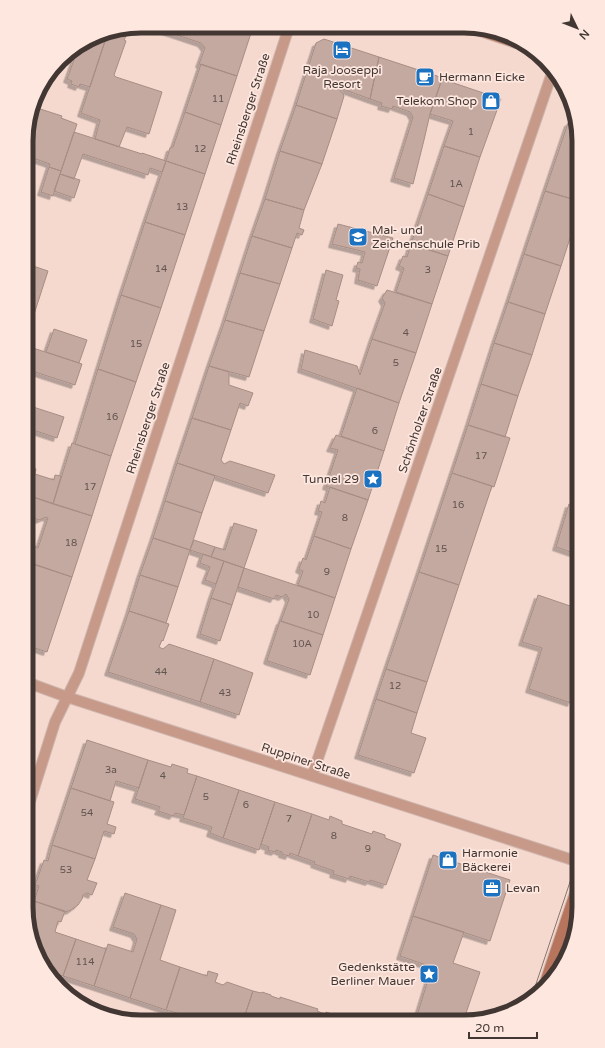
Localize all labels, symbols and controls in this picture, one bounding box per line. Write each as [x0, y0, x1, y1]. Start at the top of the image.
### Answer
north arrow [557, 8, 597, 48]
text: N [576, 27, 592, 42]
hotel icon: Raja Jooseppi Resort [331, 39, 353, 61]
street label: Rheinsberger Straße [223, 51, 273, 167]
place label: Raja Jooseppi Resort [302, 63, 382, 91]
cafe icon: Hermann Eicke [414, 66, 436, 88]
place label: Hermann Eicke [439, 70, 525, 84]
shop icon: Telekom Shop [480, 90, 502, 112]
house number: 11 [212, 93, 224, 105]
place label: Telekom Shop [397, 94, 477, 108]
house number: 1 [468, 126, 474, 138]
house number: 12 [194, 143, 206, 155]
house number: 1A [449, 178, 463, 190]
house number: 13 [176, 201, 188, 213]
place label: Mal- und Zeichenschule Prib [372, 223, 480, 251]
school or university icon: Mal- und Zeichenschule Prib [347, 226, 369, 248]
house number: 14 [155, 263, 167, 275]
house number: 3 [425, 264, 431, 276]
house number: 4 [403, 327, 409, 339]
house number: 15 [130, 338, 142, 350]
house number: 5 [393, 357, 399, 369]
street label: Rheinsberger Straße [123, 360, 173, 476]
street label: Schönholzer Straße [395, 365, 445, 475]
house number: 16 [106, 411, 118, 423]
house number: 6 [372, 425, 378, 437]
house number: 17 [475, 450, 487, 462]
place icon: Tunnel 29 [362, 468, 384, 490]
place label: Tunnel 29 [303, 472, 359, 486]
house number: 17 [84, 481, 96, 493]
house number: 16 [452, 499, 464, 511]
house number: 8 [342, 512, 348, 524]
house number: 18 [65, 537, 77, 549]
house number: 15 [435, 543, 447, 555]
house number: 9 [324, 566, 330, 578]
house number: 10 [307, 609, 319, 621]
house number: 10A [292, 638, 312, 650]
house number: 44 [155, 666, 167, 678]
house number: 12 [389, 680, 401, 692]
house number: 43 [219, 687, 231, 699]
street label: Ruppiner Straße [260, 740, 353, 782]
house number: 3a [105, 764, 117, 776]
house number: 4 [160, 770, 166, 782]
house number: 5 [203, 791, 209, 803]
house number: 6 [243, 799, 249, 811]
house number: 54 [81, 807, 93, 819]
house number: 7 [286, 813, 292, 825]
house number: 8 [331, 830, 337, 842]
house number: 9 [365, 843, 371, 855]
place label: Harmonie Bäckerei [462, 846, 518, 874]
shop icon: Harmonie Bäckerei [437, 849, 459, 871]
house number: 53 [60, 864, 72, 876]
office icon: Levan [481, 877, 503, 899]
place label: Levan [506, 881, 540, 895]
house number: 114 [76, 956, 94, 968]
place label: Gedenkstätte Berliner Mauer [331, 960, 415, 988]
place icon: Gedenkstätte Berliner Mauer [418, 963, 440, 985]
scale bar [469, 1014, 537, 1040]
text: 20 m [475, 1021, 504, 1035]

